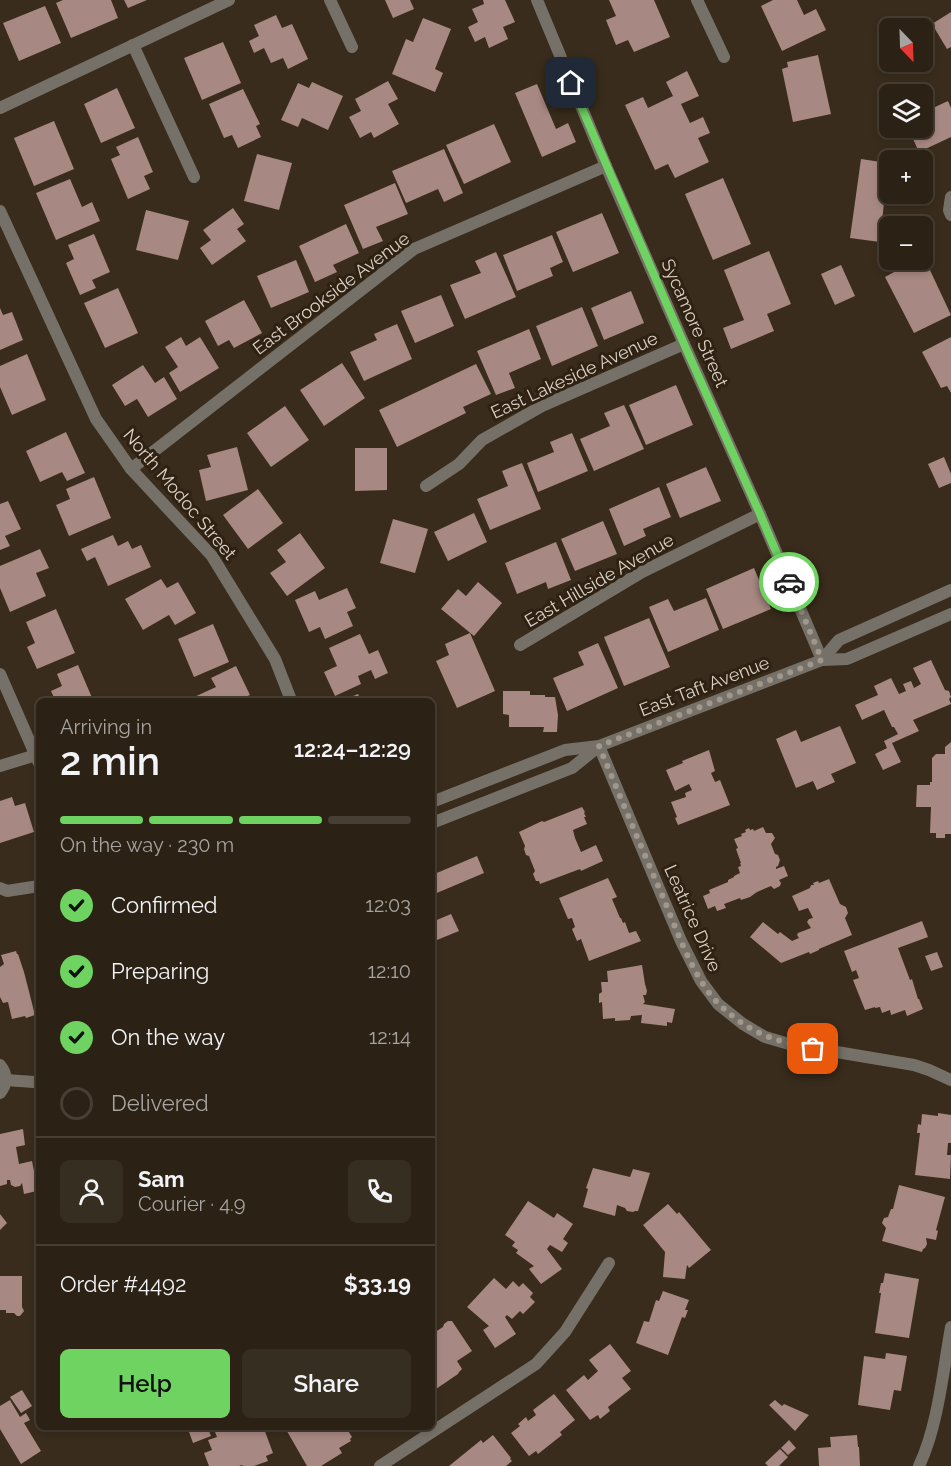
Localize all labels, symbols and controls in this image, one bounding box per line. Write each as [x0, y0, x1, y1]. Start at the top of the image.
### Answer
north arrow [879, 18, 933, 72]
map controls [879, 18, 933, 270]
pin [545, 57, 596, 108]
icon: home [554, 66, 587, 99]
button: layers [879, 84, 933, 138]
button: + [879, 150, 933, 204]
button: − [879, 216, 933, 270]
street label: East Brookside Avenue [249, 227, 414, 359]
street label: Sycamore Street [657, 256, 733, 390]
street label: East Lakeside Avenue [487, 327, 661, 423]
street label: North Modoc Street [119, 424, 241, 564]
street label: East Hillside Avenue [521, 529, 678, 631]
courier [759, 552, 819, 612]
icon: car [773, 566, 806, 599]
street label: East Taft Avenue [636, 651, 772, 720]
text: Arriving in [60, 715, 152, 739]
text: 12:24–12:29 [294, 736, 411, 762]
text: 2 min [60, 738, 160, 784]
text: On the way · 230 m [60, 833, 234, 857]
street label: Leatrice Drive [660, 861, 726, 975]
icon: check [60, 889, 93, 922]
text: Confirmed [111, 892, 218, 918]
text: 12:03 [365, 893, 411, 917]
icon: check [60, 955, 93, 988]
text: Preparing [111, 958, 209, 984]
text: 12:10 [367, 959, 411, 983]
icon: check [60, 1021, 93, 1054]
pin [787, 1023, 838, 1074]
text: On the way [111, 1024, 225, 1050]
text: 12:14 [369, 1025, 411, 1049]
icon: bag [796, 1032, 829, 1065]
text: Delivered [111, 1090, 209, 1116]
button: person [60, 1160, 123, 1223]
button: phone [348, 1160, 411, 1223]
text: Sam [138, 1166, 185, 1192]
text: Courier · 4.9 [138, 1192, 246, 1216]
text: Order #4492 [60, 1271, 186, 1297]
text: $33.19 [344, 1271, 411, 1297]
button: Help [60, 1349, 230, 1418]
button: Share [242, 1349, 411, 1418]

